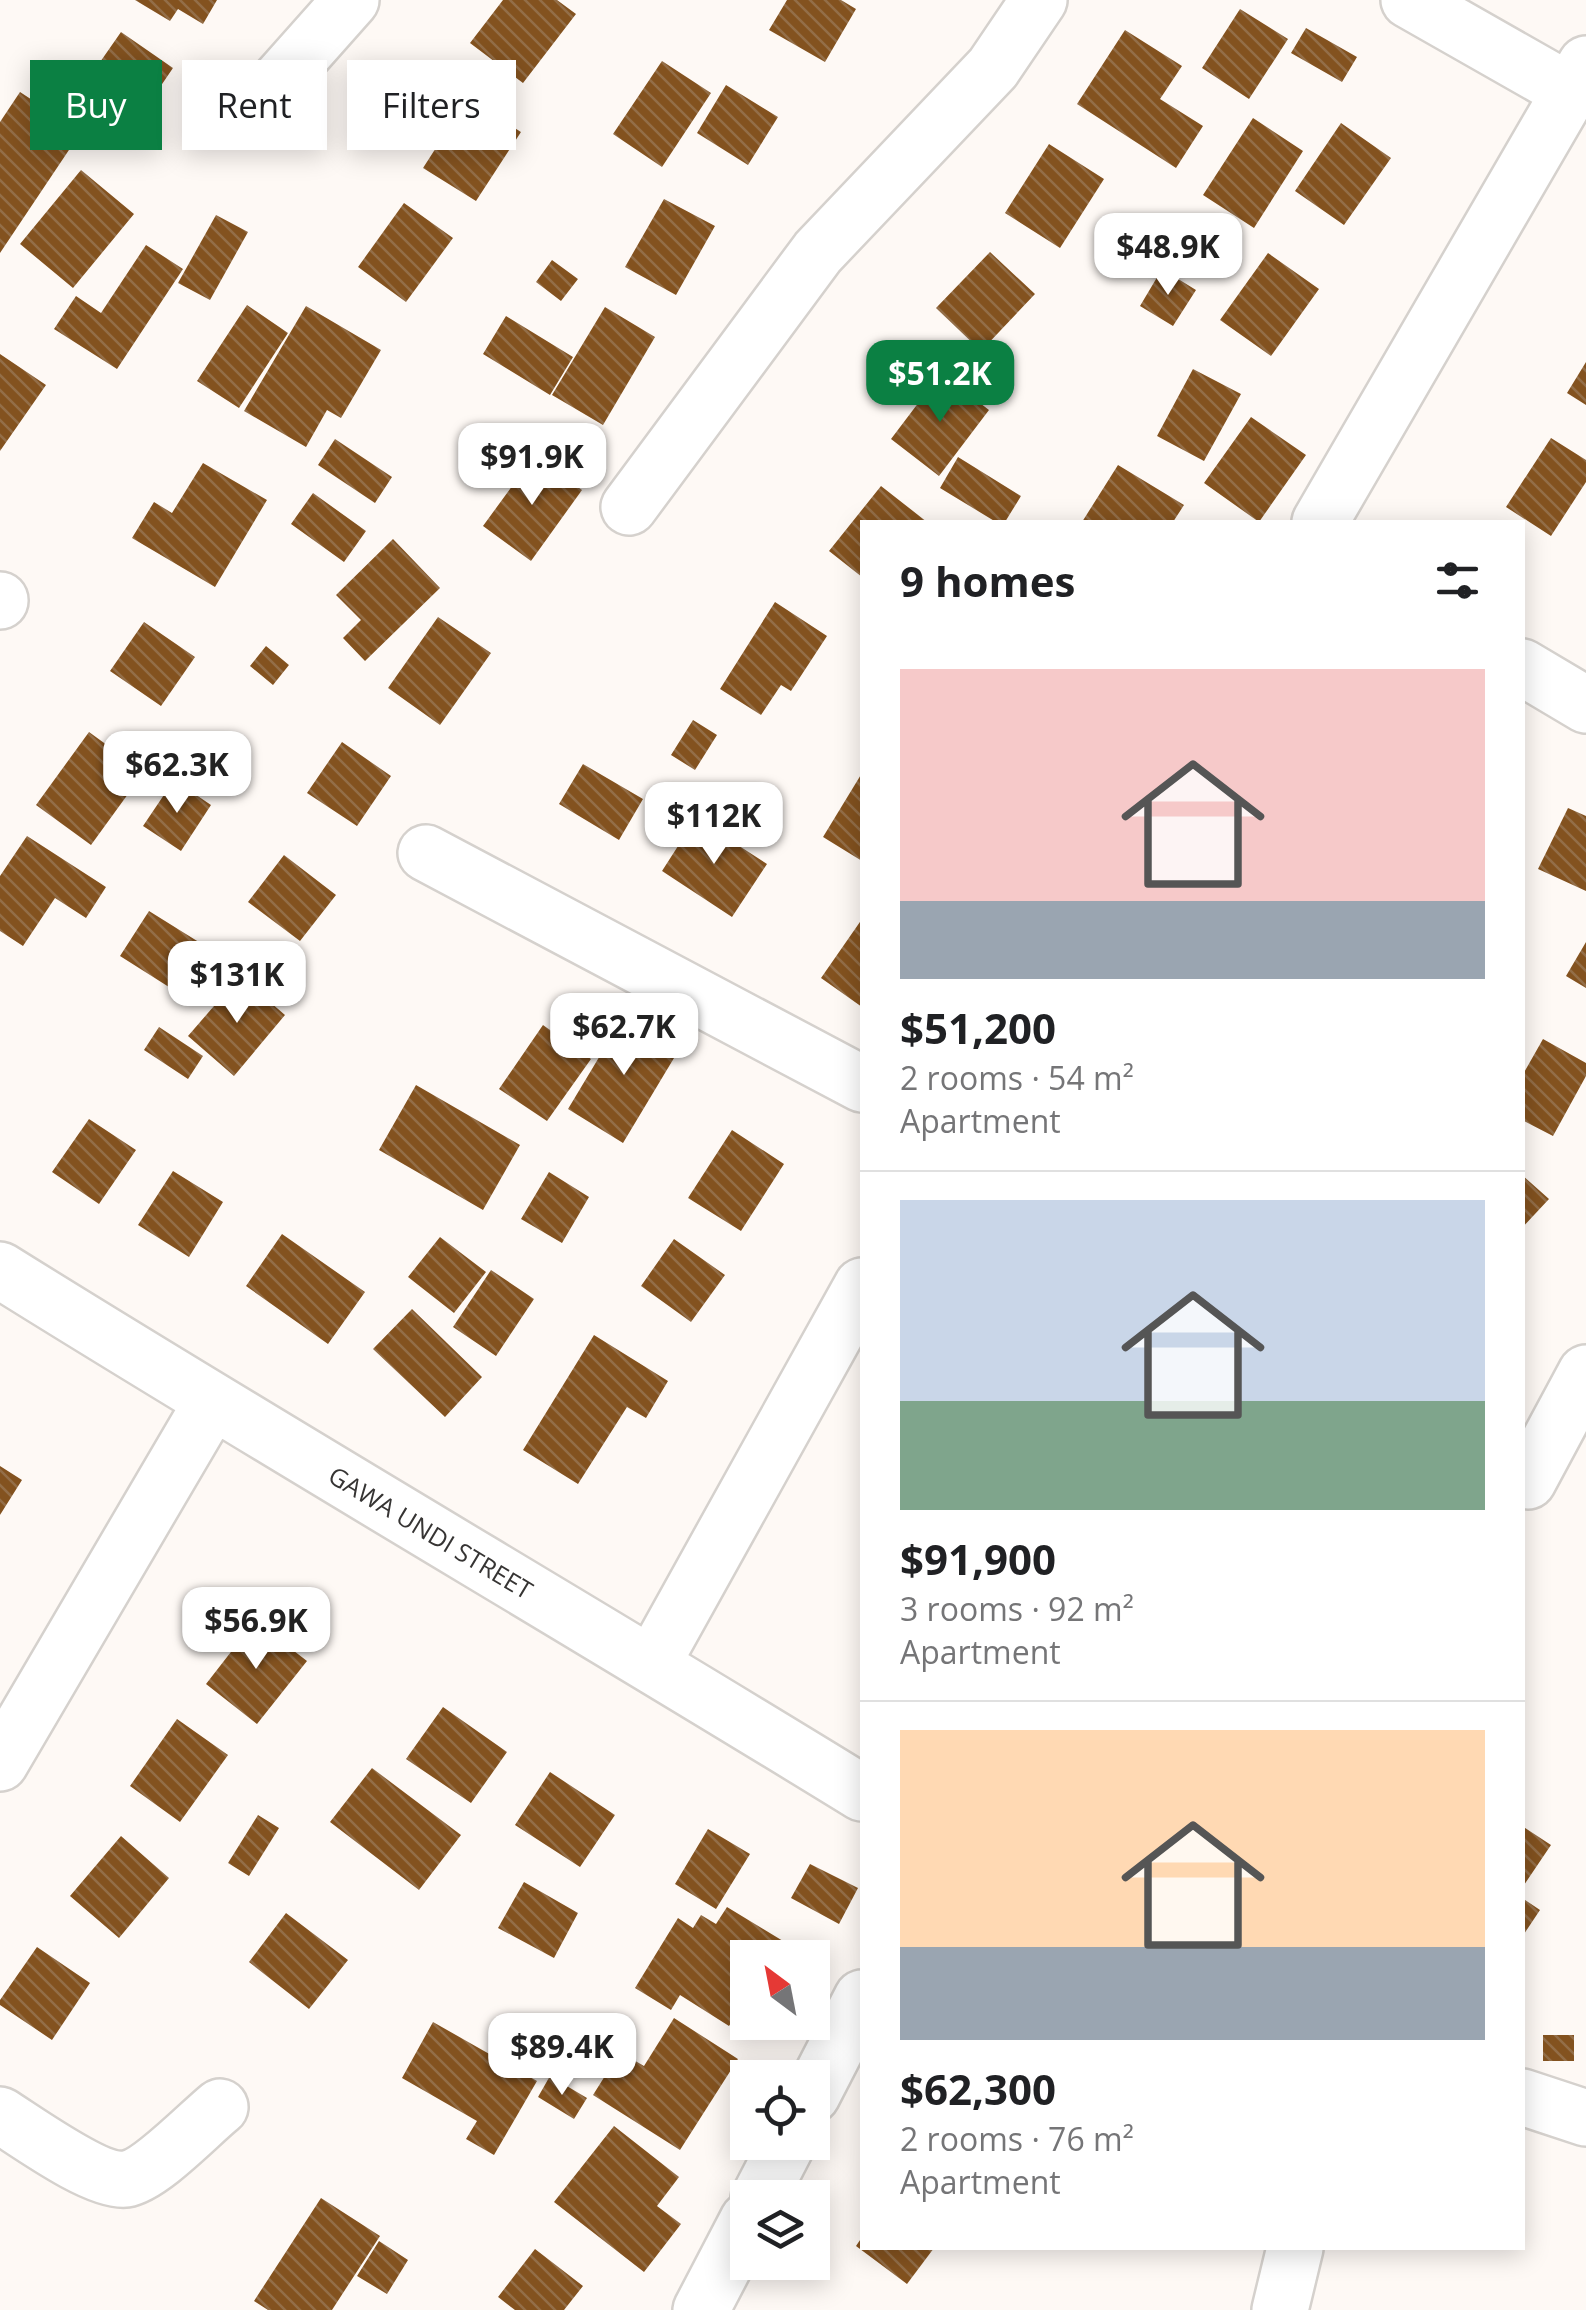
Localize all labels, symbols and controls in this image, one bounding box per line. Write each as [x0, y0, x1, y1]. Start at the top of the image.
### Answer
chip: Buy [30, 60, 162, 150]
chip: Rent [182, 60, 327, 150]
chip: Filters [347, 60, 516, 150]
pin: $48.9K [1087, 213, 1249, 298]
text: $48.9K [1116, 224, 1220, 267]
pin: $51.2K [859, 340, 1021, 425]
text: $51.2K [888, 351, 992, 394]
pin: $91.9K [451, 423, 613, 508]
text: $91.9K [480, 434, 584, 477]
text: 9 homes [900, 552, 1075, 609]
icon: filters [1430, 553, 1485, 608]
pin: $62.3K [96, 731, 258, 816]
icon: home [1103, 734, 1283, 914]
text: $62.3K [125, 742, 229, 785]
pin: $112K [644, 782, 784, 867]
text: $112K [667, 793, 761, 836]
pin: $131K [167, 941, 307, 1026]
text: $131K [190, 952, 284, 995]
pin: $62.7K [543, 993, 705, 1078]
text: $51,200 [900, 999, 1056, 1056]
text: $62.7K [572, 1004, 676, 1047]
text: 2 rooms · 54 m² [900, 1056, 1134, 1099]
text: Apartment [900, 1099, 1061, 1142]
icon: home [1103, 1265, 1283, 1445]
street label: GAWA UNDI STREET [323, 1458, 540, 1607]
text: $91,900 [900, 1530, 1056, 1587]
pin: $56.9K [175, 1587, 337, 1672]
text: 3 rooms · 92 m² [900, 1587, 1134, 1630]
text: $56.9K [204, 1598, 308, 1641]
text: Apartment [900, 1630, 1061, 1673]
icon: home [1103, 1795, 1283, 1975]
north arrow [730, 1940, 830, 2040]
map controls [730, 1940, 830, 2280]
pin: $89.4K [481, 2013, 643, 2098]
text: $89.4K [510, 2024, 614, 2067]
button: locate [730, 2060, 830, 2160]
text: $62,300 [900, 2060, 1056, 2117]
text: 2 rooms · 76 m² [900, 2117, 1134, 2160]
text: Apartment [900, 2160, 1061, 2203]
button: layers [730, 2180, 830, 2280]

